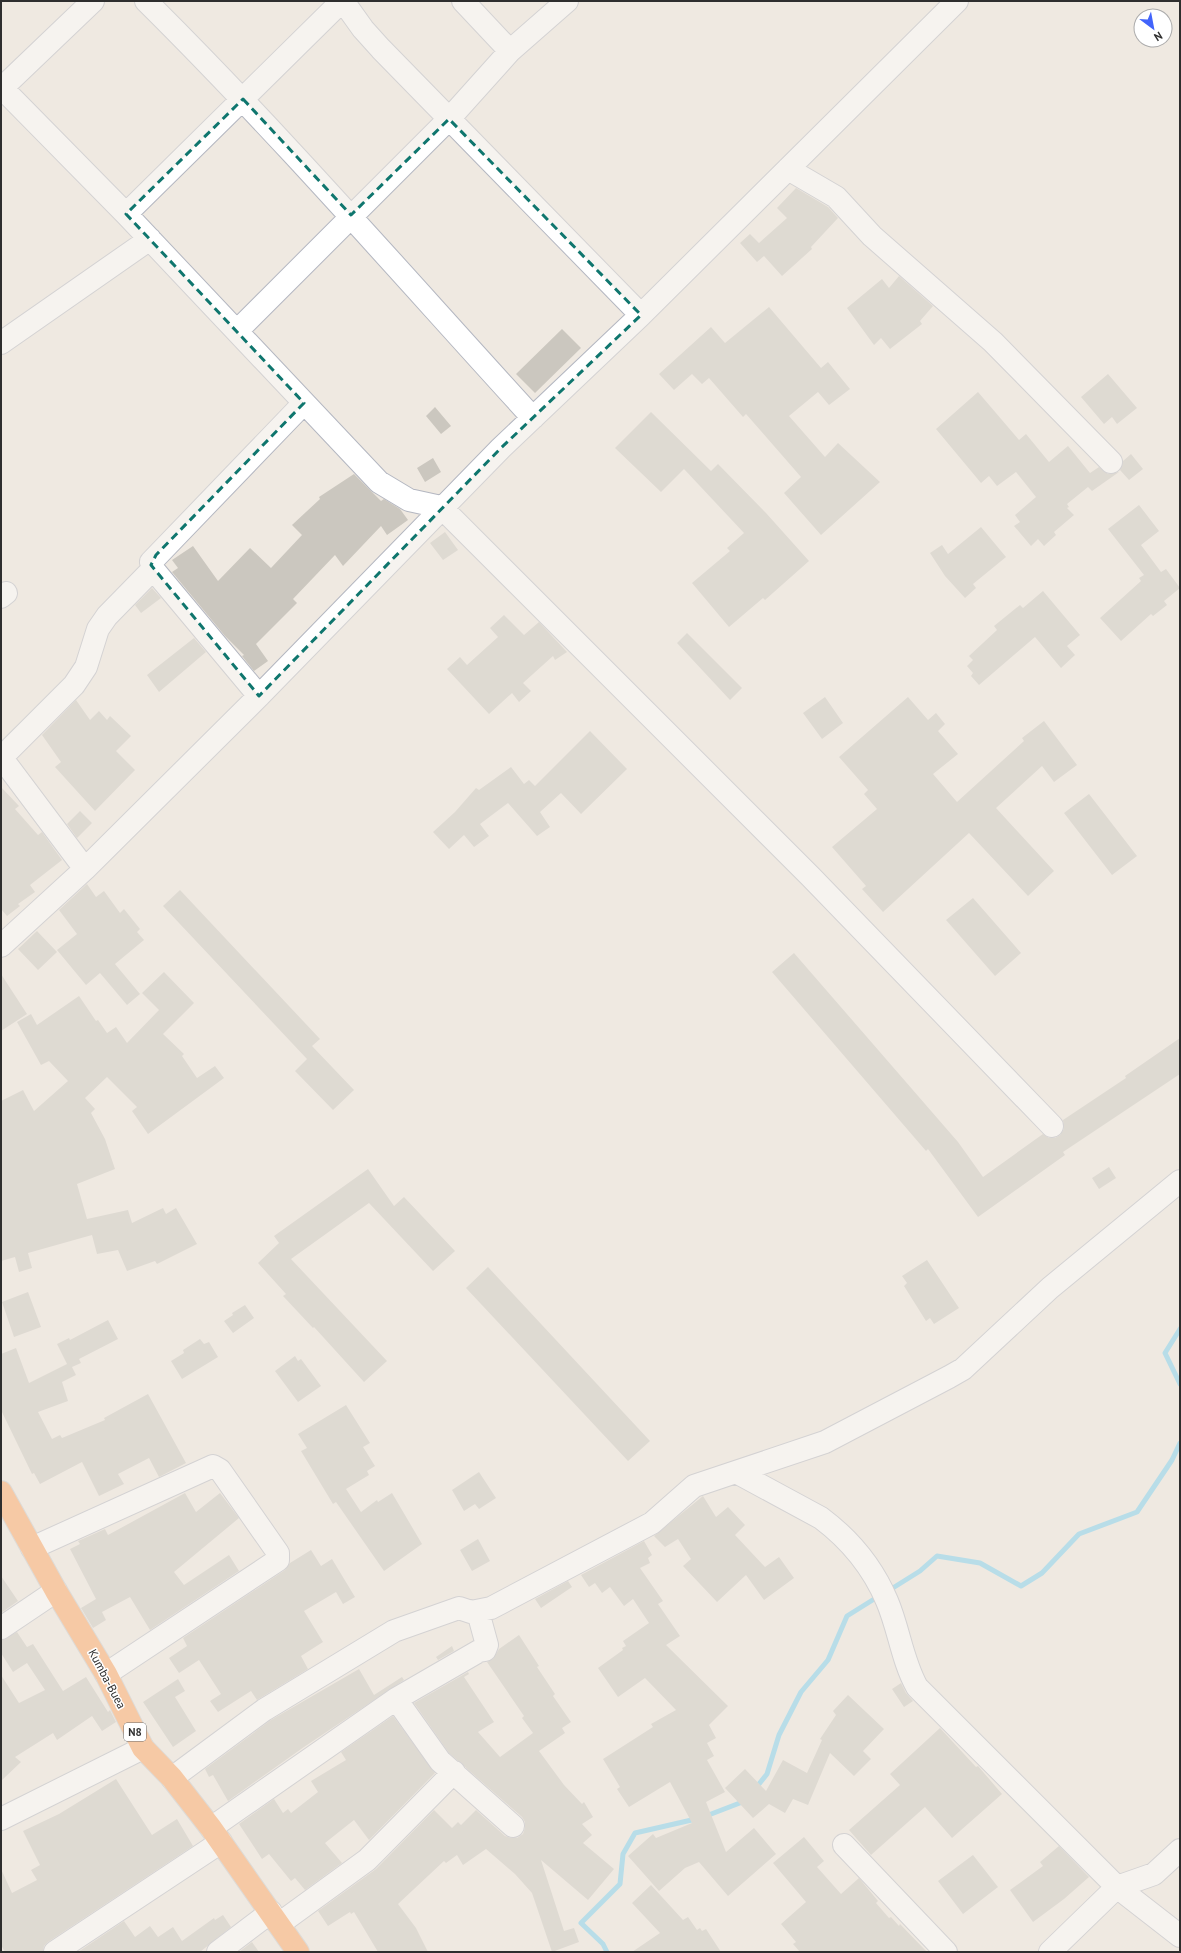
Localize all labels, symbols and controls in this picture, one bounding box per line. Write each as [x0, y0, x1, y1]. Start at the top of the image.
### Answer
north arrow [1133, 8, 1173, 48]
text: N [1152, 29, 1165, 44]
street label: Kumba-Buea [85, 1646, 129, 1711]
road number: N8 [124, 1723, 146, 1741]

